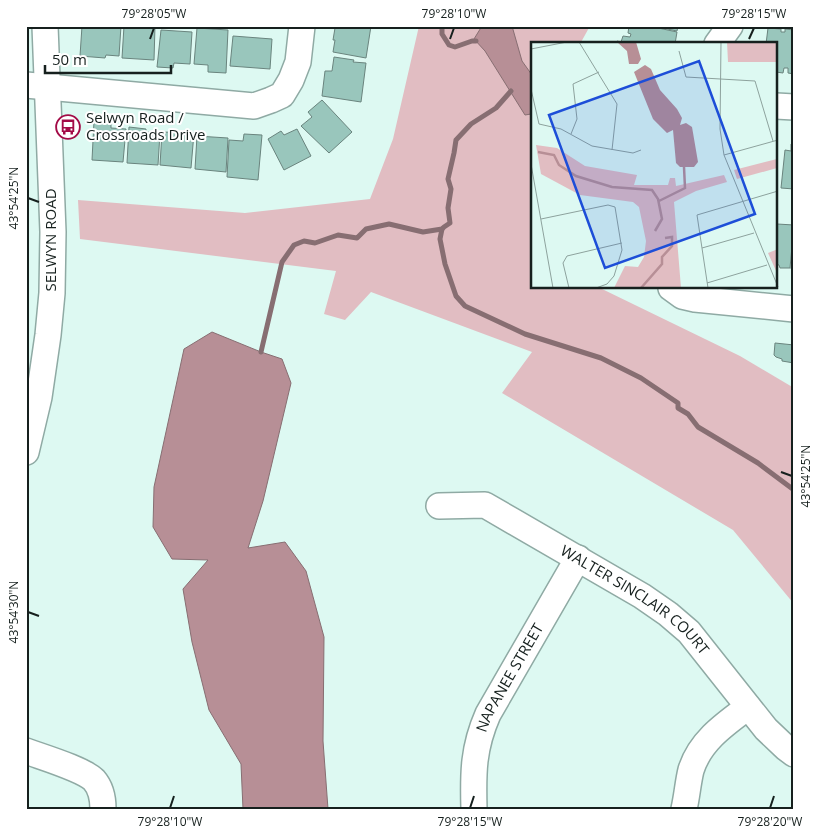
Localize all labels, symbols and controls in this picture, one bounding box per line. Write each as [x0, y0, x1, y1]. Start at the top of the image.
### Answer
text: 79°28'05"W [122, 5, 186, 22]
text: 79°28'10"W [422, 5, 486, 22]
text: 79°28'15"W [722, 5, 786, 22]
scale bar [45, 42, 171, 74]
inset map [531, 42, 778, 289]
text: 50 m [52, 49, 87, 69]
place label: Selwyn Road / Crossroads Drive [86, 107, 205, 144]
bus stop icon: Selwyn Road / Crossroads Drive [55, 114, 81, 140]
text: 43°54'25"N [5, 167, 22, 229]
street label: SELWYN ROAD [40, 188, 60, 292]
text: 43°54'25"N [797, 445, 814, 507]
street label: WALTER SINCLAIR COURT [557, 540, 715, 659]
text: 43°54'30"N [5, 581, 22, 643]
street label: NAPANEE STREET [471, 619, 548, 735]
text: 79°28'10"W [138, 813, 202, 830]
text: 79°28'15"W [438, 813, 502, 830]
text: 79°28'20"W [738, 813, 802, 830]

